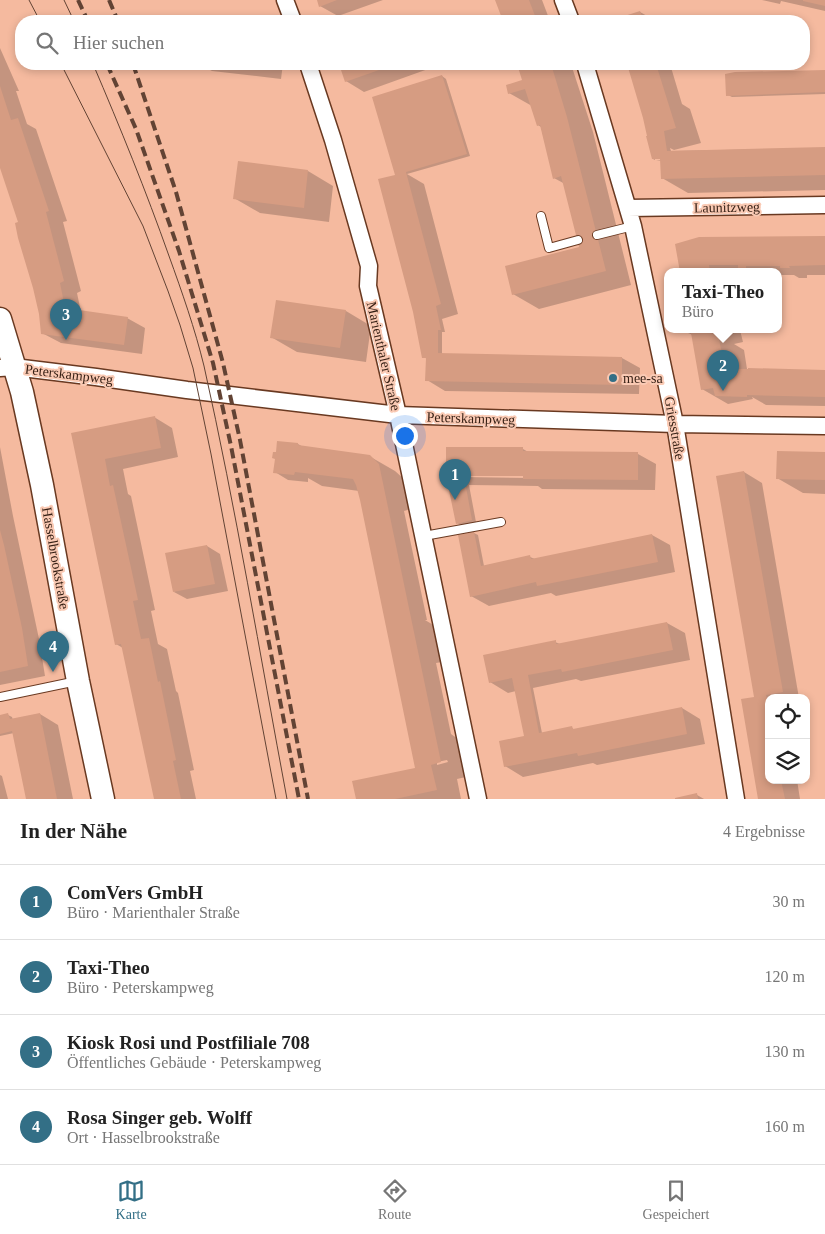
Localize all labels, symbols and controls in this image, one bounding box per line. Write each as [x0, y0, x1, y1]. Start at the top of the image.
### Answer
search box [15, 15, 810, 70]
icon: search [33, 29, 61, 57]
text: Hier suchen [73, 32, 164, 53]
street label: Launitzweg [694, 199, 760, 216]
popup [664, 268, 782, 333]
text: Taxi-Theo [682, 281, 764, 302]
pin: 3 [50, 299, 82, 340]
street label: Marienthaler Straße [364, 300, 403, 412]
text: Büro [682, 303, 714, 320]
pin: 2 [707, 350, 739, 391]
street label: Peterskampweg [24, 362, 114, 387]
place label: mee-sa [623, 371, 663, 386]
marker: mee-sa [607, 372, 619, 384]
street label: Griesstraße [662, 395, 687, 461]
street label: Peterskampweg [426, 409, 516, 428]
your location [392, 423, 418, 449]
pin: 1 [439, 459, 471, 500]
street label: Hasselbrookstraße [39, 506, 72, 610]
pin: 4 [37, 631, 69, 672]
map controls [765, 694, 810, 784]
button: locate [765, 694, 810, 739]
button: layers [765, 739, 810, 784]
text: In der Nähe [20, 819, 127, 843]
text: 4 Ergebnisse [723, 823, 805, 840]
text: ComVers GmbH [67, 882, 203, 903]
text: 1 [32, 893, 40, 910]
text: 30 m [773, 893, 805, 910]
text: Büro · Marienthaler Straße [67, 904, 240, 921]
text: Taxi-Theo [67, 957, 150, 978]
text: 2 [32, 968, 40, 985]
text: 120 m [765, 968, 805, 985]
text: Büro · Peterskampweg [67, 979, 214, 996]
text: Kiosk Rosi und Postfiliale 708 [67, 1032, 310, 1053]
text: 3 [32, 1043, 40, 1060]
text: 130 m [765, 1043, 805, 1060]
text: Öffentliches Gebäude · Peterskampweg [67, 1054, 321, 1071]
text: Rosa Singer geb. Wolff [67, 1107, 252, 1128]
text: 4 [32, 1118, 40, 1135]
text: 160 m [765, 1118, 805, 1135]
text: Ort · Hasselbrookstraße [67, 1129, 220, 1146]
tab: Karte [116, 1177, 147, 1223]
tab: Route [378, 1177, 411, 1223]
tab: Gespeichert [643, 1177, 709, 1223]

